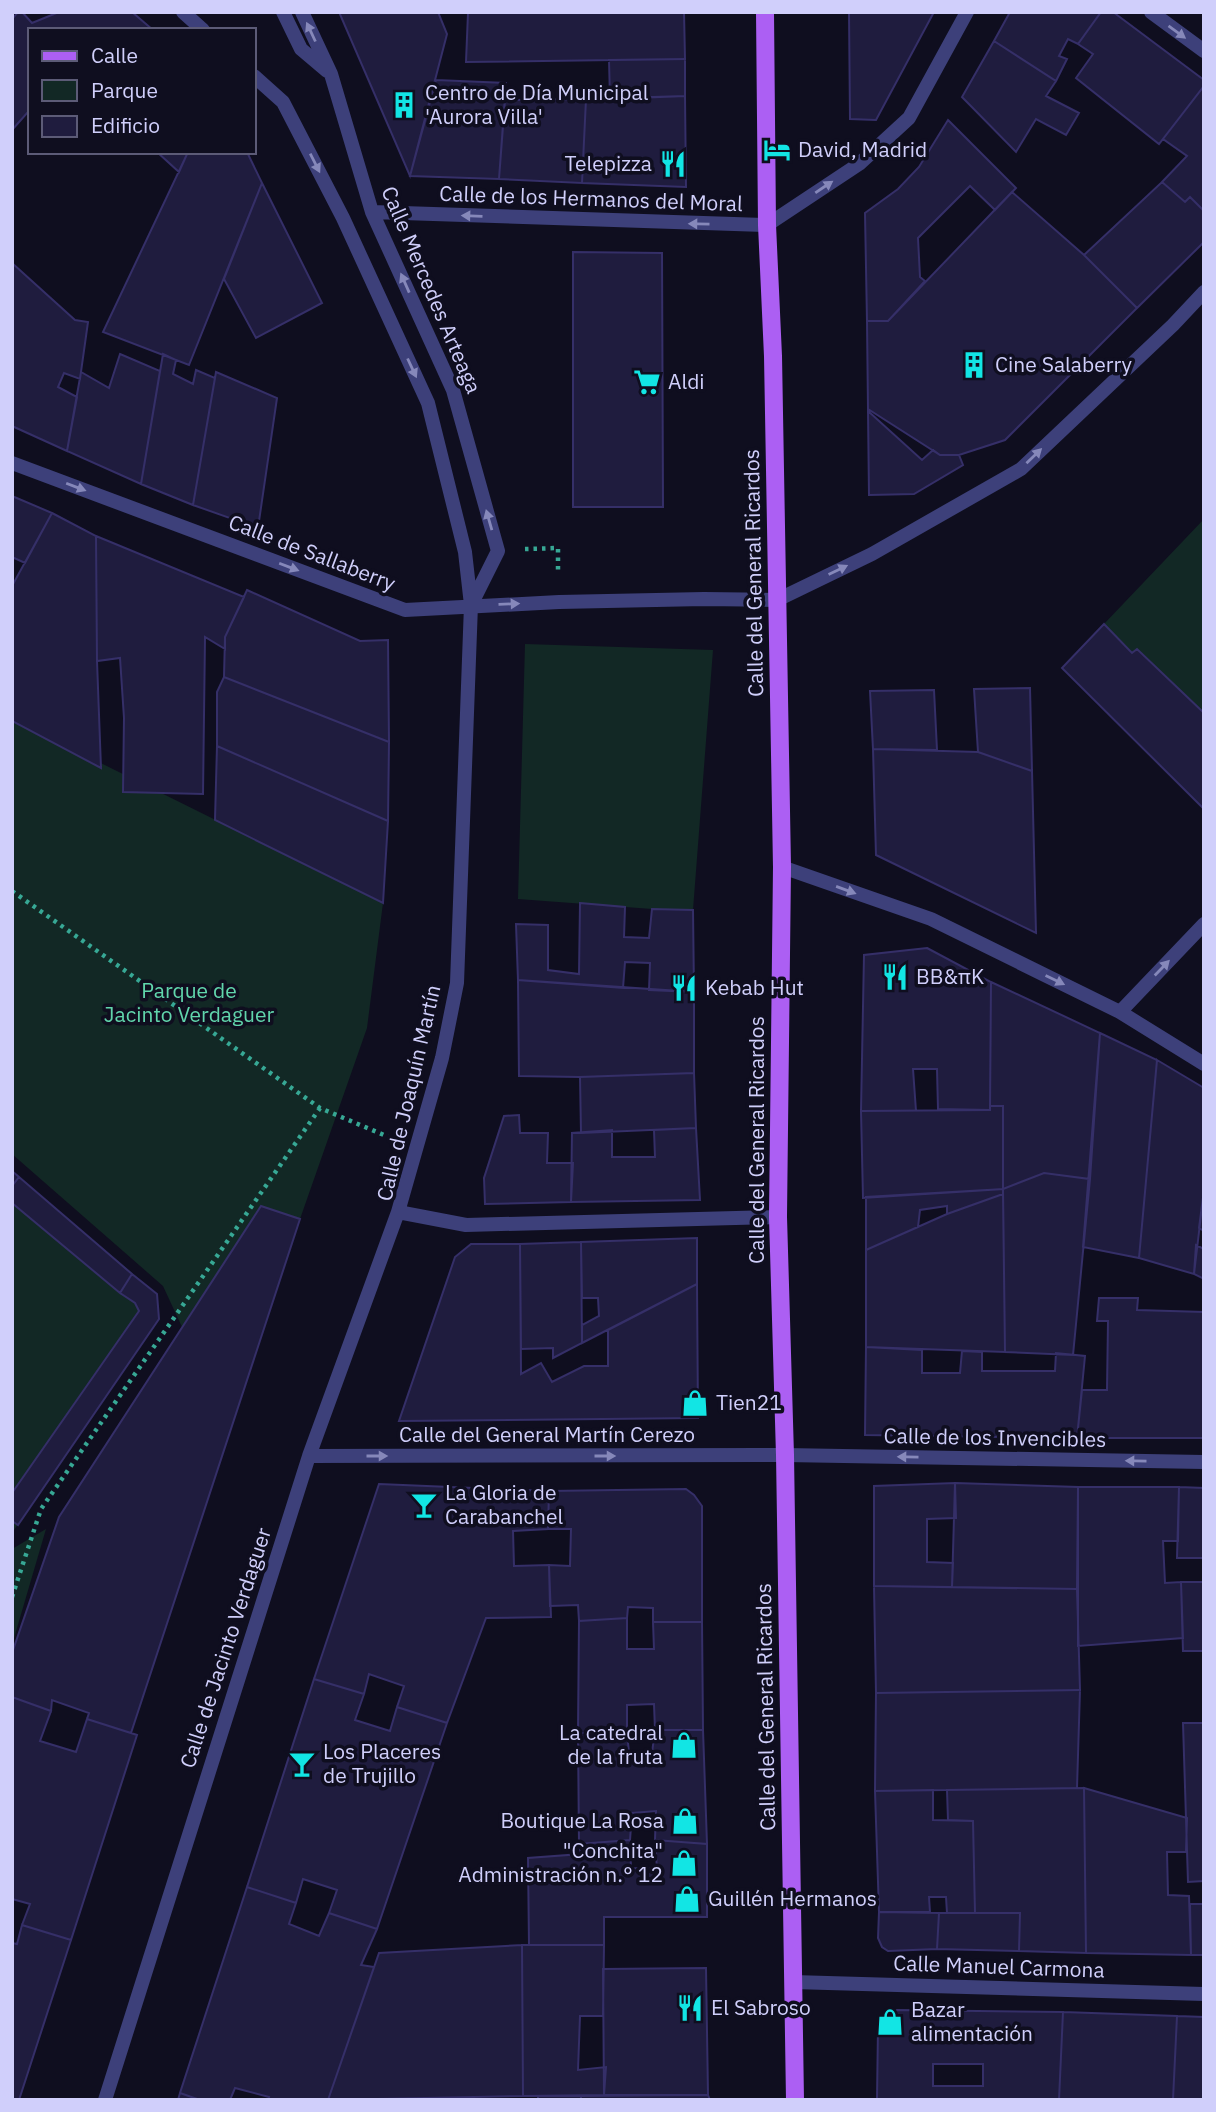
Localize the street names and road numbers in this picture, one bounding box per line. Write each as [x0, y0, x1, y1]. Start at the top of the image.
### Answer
street label: Calle de los Hermanos del Moral [439, 179, 744, 217]
street label: Calle Mercedes Arteaga [376, 182, 488, 398]
street label: Calle del General Ricardos [737, 449, 769, 697]
street label: Calle de Sallaberry [225, 507, 400, 597]
street label: Calle de Joaquín Martín [369, 982, 447, 1204]
street label: Calle del General Ricardos [742, 1016, 770, 1264]
street label: Calle del General Martín Cerezo [399, 1420, 695, 1448]
street label: Calle de los Invencibles [883, 1421, 1107, 1453]
street label: Calle de Jacinto Verdaguer [173, 1524, 277, 1771]
street label: Calle del General Ricardos [749, 1583, 781, 1831]
street label: Calle Manuel Carmona [893, 1948, 1105, 1984]

